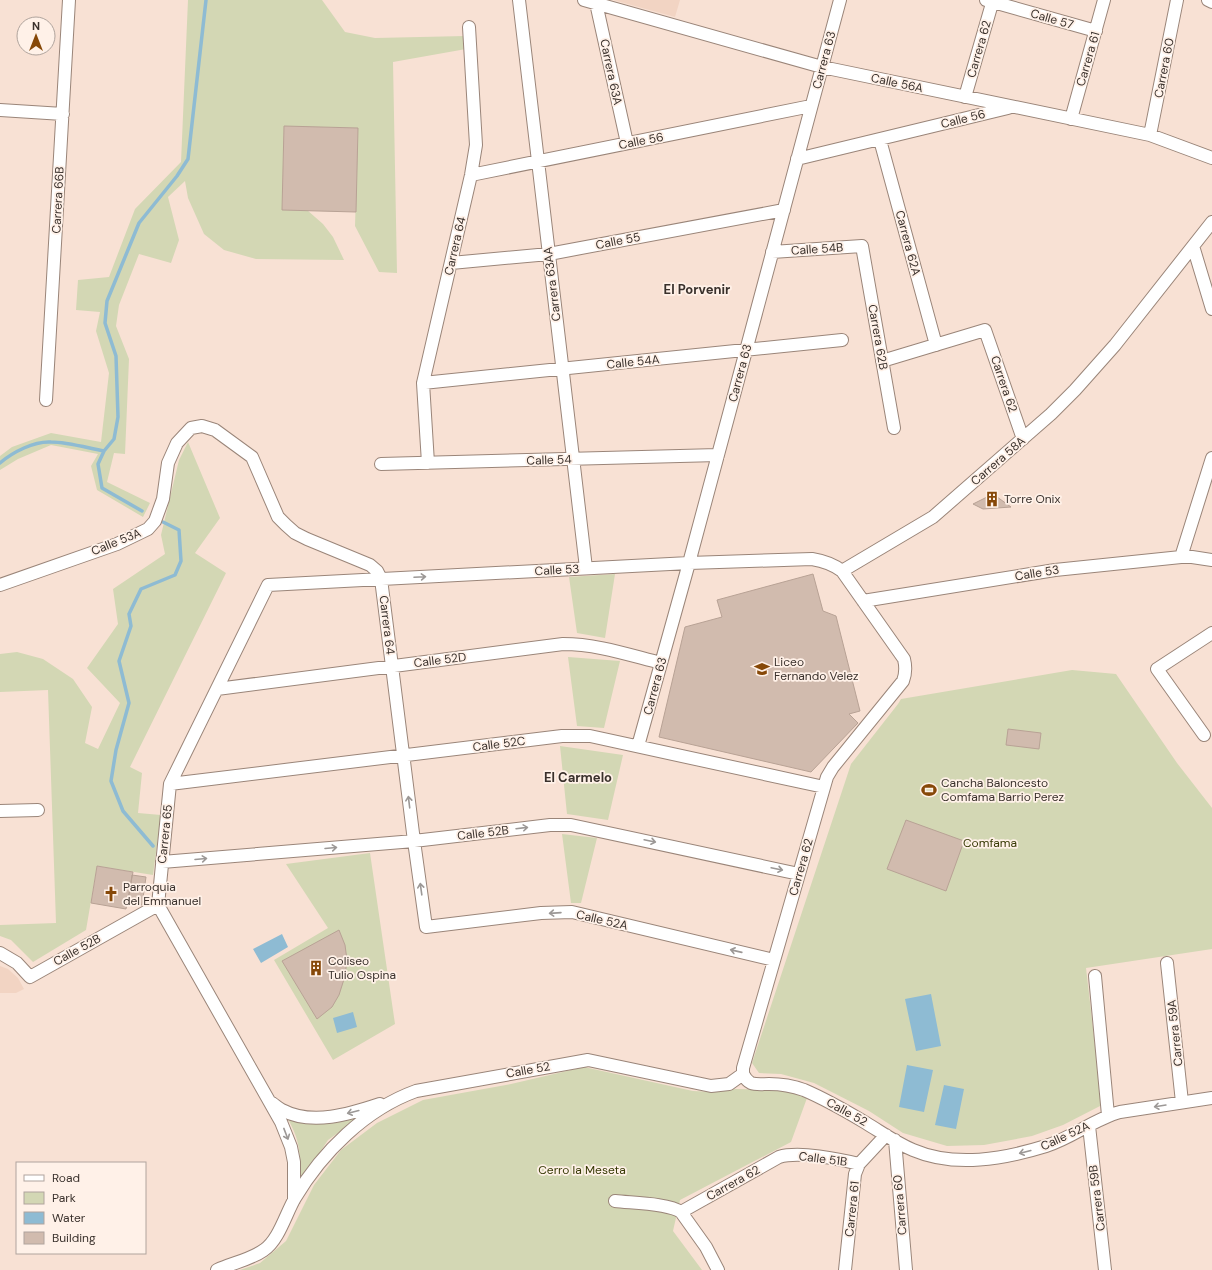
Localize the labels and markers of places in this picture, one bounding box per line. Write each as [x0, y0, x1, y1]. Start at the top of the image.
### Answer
building icon: Torre Onix [983, 490, 1001, 508]
place label: Torre Onix [1004, 491, 1060, 507]
place label: Liceo Fernando Velez [774, 654, 859, 684]
school or university icon: Liceo Fernando Velez [753, 660, 771, 678]
place label: Cancha Baloncesto Comfama Barrio Perez [941, 775, 1064, 805]
sports icon: Cancha Baloncesto Comfama Barrio Perez [920, 781, 938, 799]
place label: Parroquia del Emmanuel [123, 879, 201, 909]
church icon: Parroquia del Emmanuel [102, 885, 120, 903]
place label: Coliseo Tulio Ospina [328, 953, 396, 983]
building icon: Coliseo Tulio Ospina [307, 959, 325, 977]

